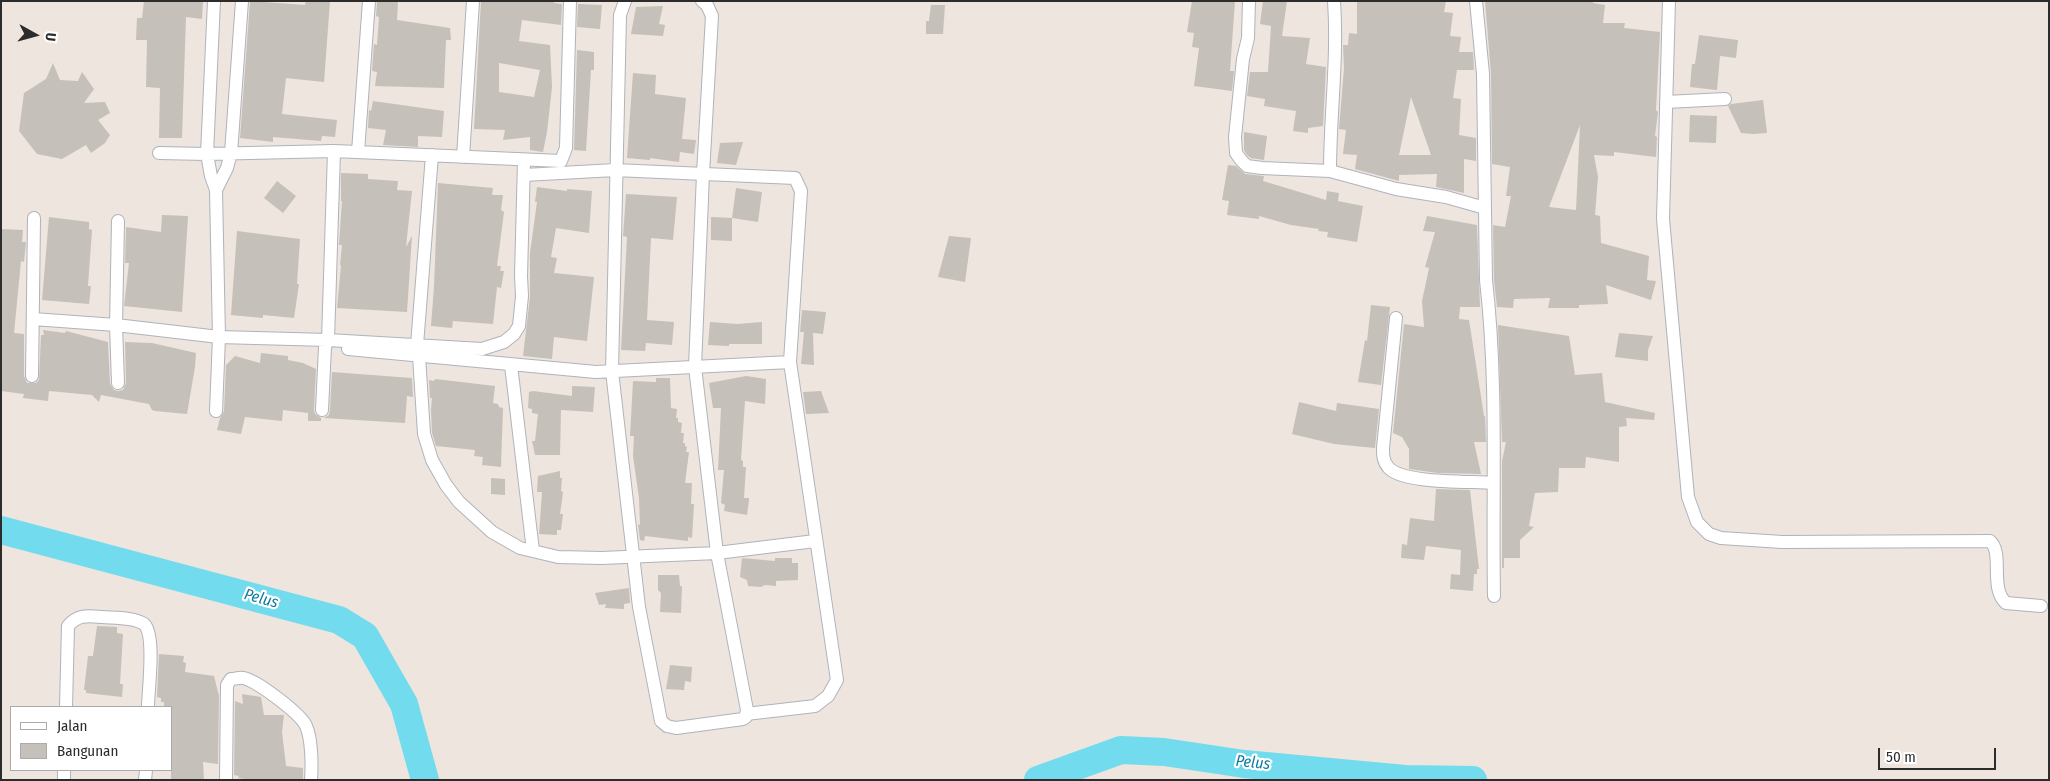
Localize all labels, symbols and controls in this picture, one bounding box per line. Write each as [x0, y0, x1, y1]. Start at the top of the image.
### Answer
north arrow [10, 10, 60, 60]
text: U [41, 32, 59, 42]
water label: Pelus [242, 585, 280, 613]
legend [10, 706, 172, 771]
text: Jalan [57, 717, 87, 735]
scale bar [1880, 738, 1998, 770]
text: Bangunan [57, 742, 118, 760]
text: 50 m [1886, 748, 1916, 766]
water label: Pelus [1235, 752, 1271, 774]

